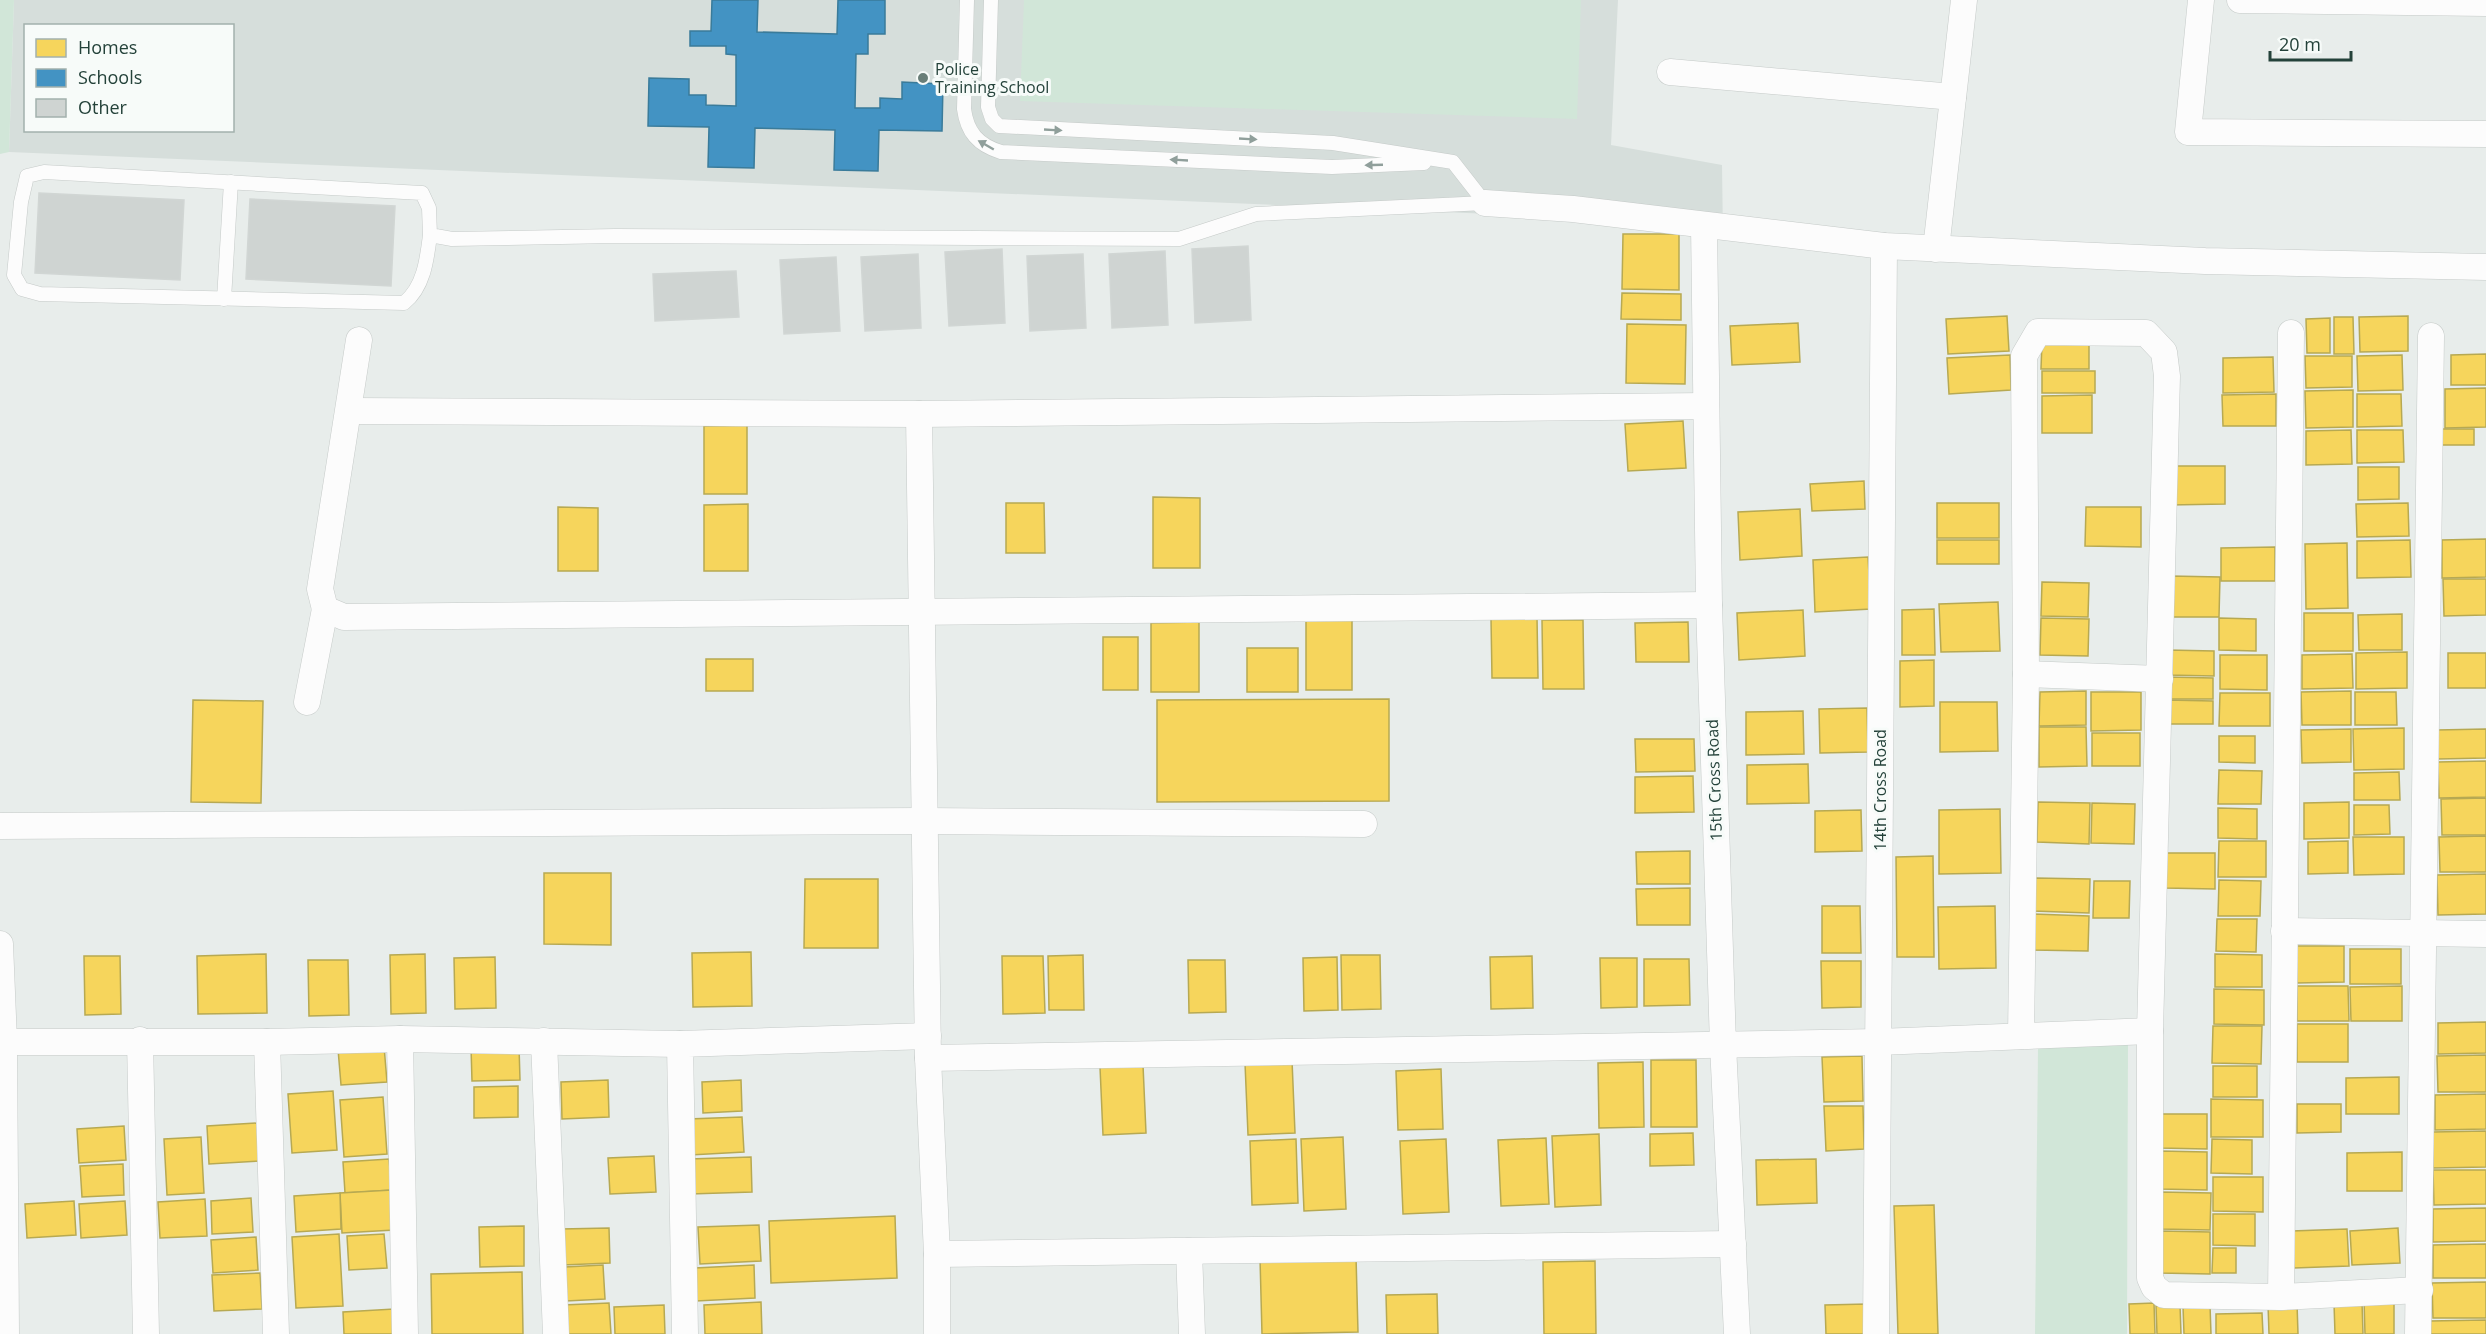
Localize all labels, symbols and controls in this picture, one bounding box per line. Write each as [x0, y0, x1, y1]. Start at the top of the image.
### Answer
legend [24, 24, 234, 132]
scale bar [2270, 24, 2351, 62]
text: 20 m [2279, 32, 2321, 56]
text: Homes [78, 35, 137, 59]
place label: Police Training School [935, 58, 1049, 98]
text: Schools [78, 65, 142, 89]
marker: Police Training School [916, 71, 930, 85]
text: Other [78, 95, 128, 119]
one-way arrow [1044, 125, 1063, 134]
one-way arrow [1239, 134, 1258, 143]
one-way arrow [977, 140, 994, 150]
one-way arrow [1169, 155, 1188, 164]
one-way arrow [1364, 161, 1383, 170]
street label: 15th Cross Road [1701, 719, 1727, 841]
street label: 14th Cross Road [1869, 729, 1891, 851]

